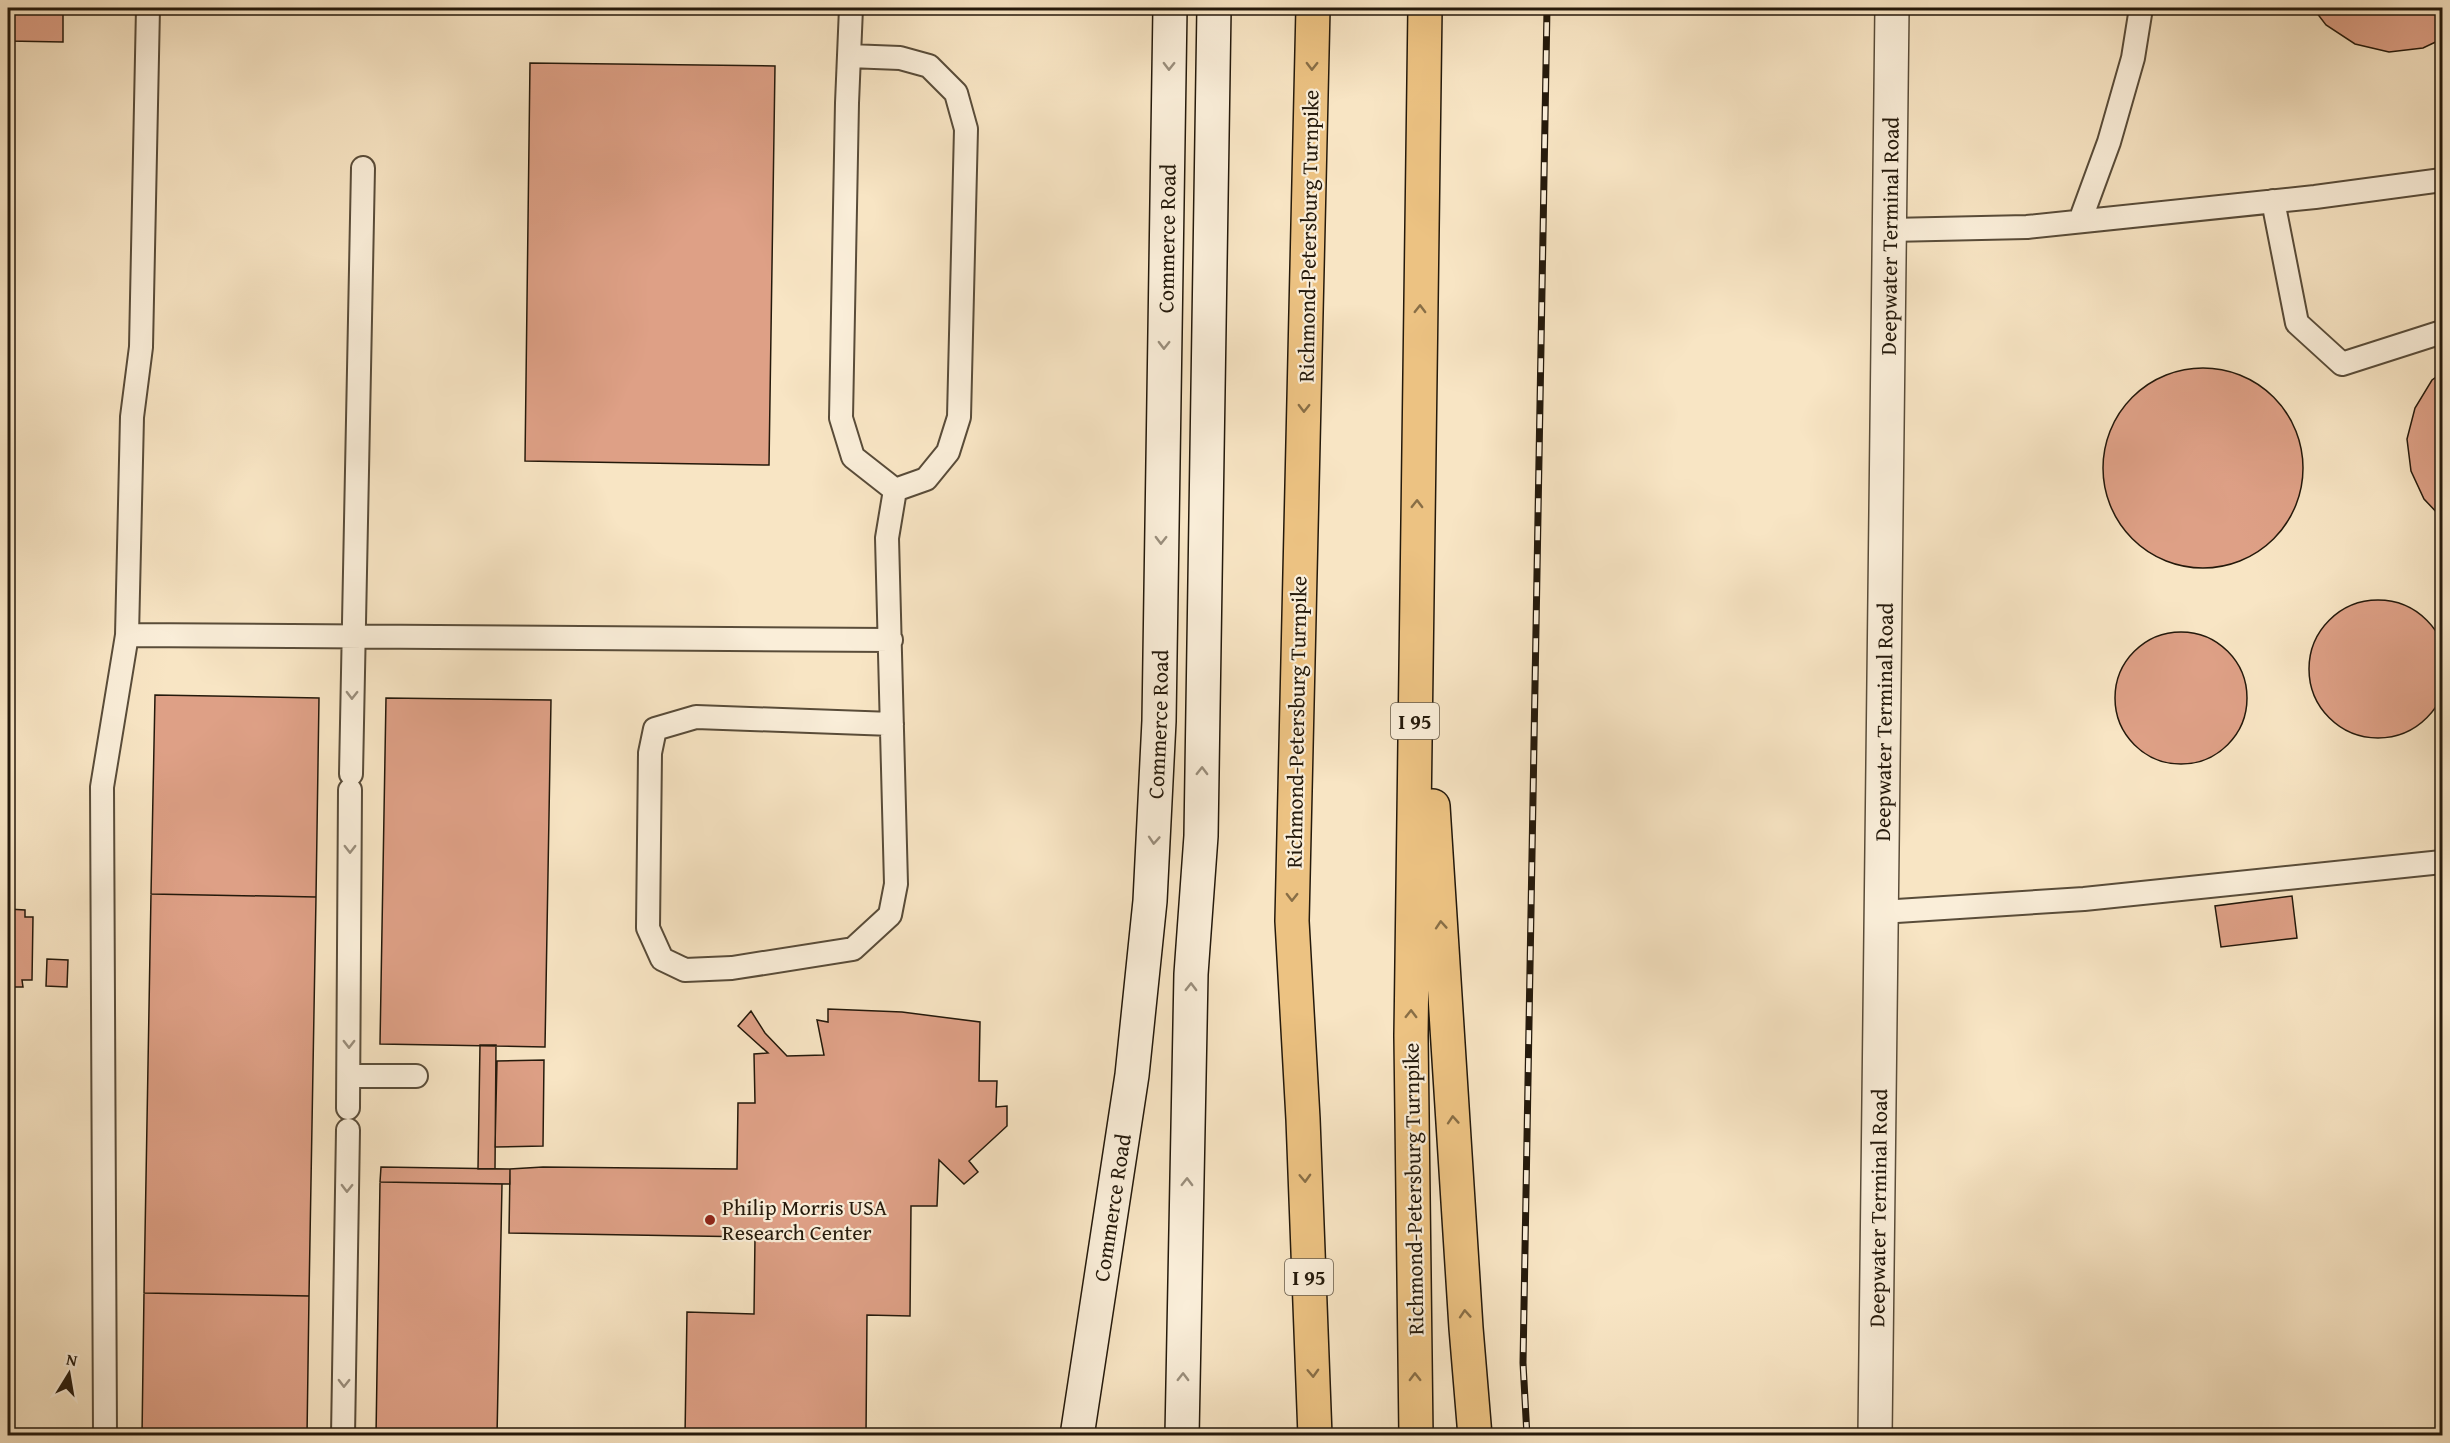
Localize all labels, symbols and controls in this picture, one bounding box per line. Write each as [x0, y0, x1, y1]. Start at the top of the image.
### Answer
one-way arrow [1163, 61, 1175, 70]
one-way arrow [1306, 61, 1318, 70]
street label: Richmond-Petersburg Turnpike [1289, 90, 1327, 382]
street label: Deepwater Terminal Road [1872, 116, 1907, 356]
street label: Commerce Road [1149, 163, 1184, 313]
one-way arrow [1414, 305, 1426, 314]
one-way arrow [1158, 340, 1171, 349]
one-way arrow [1298, 403, 1310, 412]
one-way arrow [1411, 500, 1423, 509]
one-way arrow [1155, 535, 1167, 544]
street label: Richmond-Petersburg Turnpike [1277, 576, 1315, 868]
street label: Deepwater Terminal Road [1866, 602, 1901, 842]
street label: Commerce Road [1139, 649, 1176, 800]
one-way arrow [346, 691, 359, 700]
road number: I 95 [1391, 703, 1439, 739]
one-way arrow [1196, 767, 1208, 776]
one-way arrow [1147, 835, 1160, 844]
one-way arrow [344, 844, 356, 853]
one-way arrow [1286, 892, 1298, 901]
one-way arrow [1434, 921, 1447, 930]
one-way arrow [1185, 983, 1197, 992]
one-way arrow [1405, 1010, 1417, 1019]
one-way arrow [343, 1039, 355, 1048]
street label: Richmond-Petersburg Turnpike [1394, 1043, 1432, 1335]
street label: Deepwater Terminal Road [1860, 1088, 1895, 1327]
one-way arrow [1447, 1115, 1460, 1124]
street label: Commerce Road [1085, 1131, 1139, 1284]
one-way arrow [1299, 1173, 1312, 1182]
one-way arrow [1181, 1178, 1193, 1187]
one-way arrow [341, 1184, 353, 1193]
place label: Philip Morris USA Research Center [722, 1191, 888, 1248]
marker: Philip Morris USA Research Center [703, 1213, 717, 1227]
road number: I 95 [1285, 1259, 1333, 1295]
one-way arrow [1459, 1310, 1472, 1319]
north arrow [39, 1344, 99, 1404]
text: N [64, 1346, 80, 1372]
one-way arrow [1306, 1368, 1319, 1377]
one-way arrow [1177, 1373, 1189, 1382]
one-way arrow [1409, 1373, 1421, 1382]
one-way arrow [338, 1379, 350, 1388]

